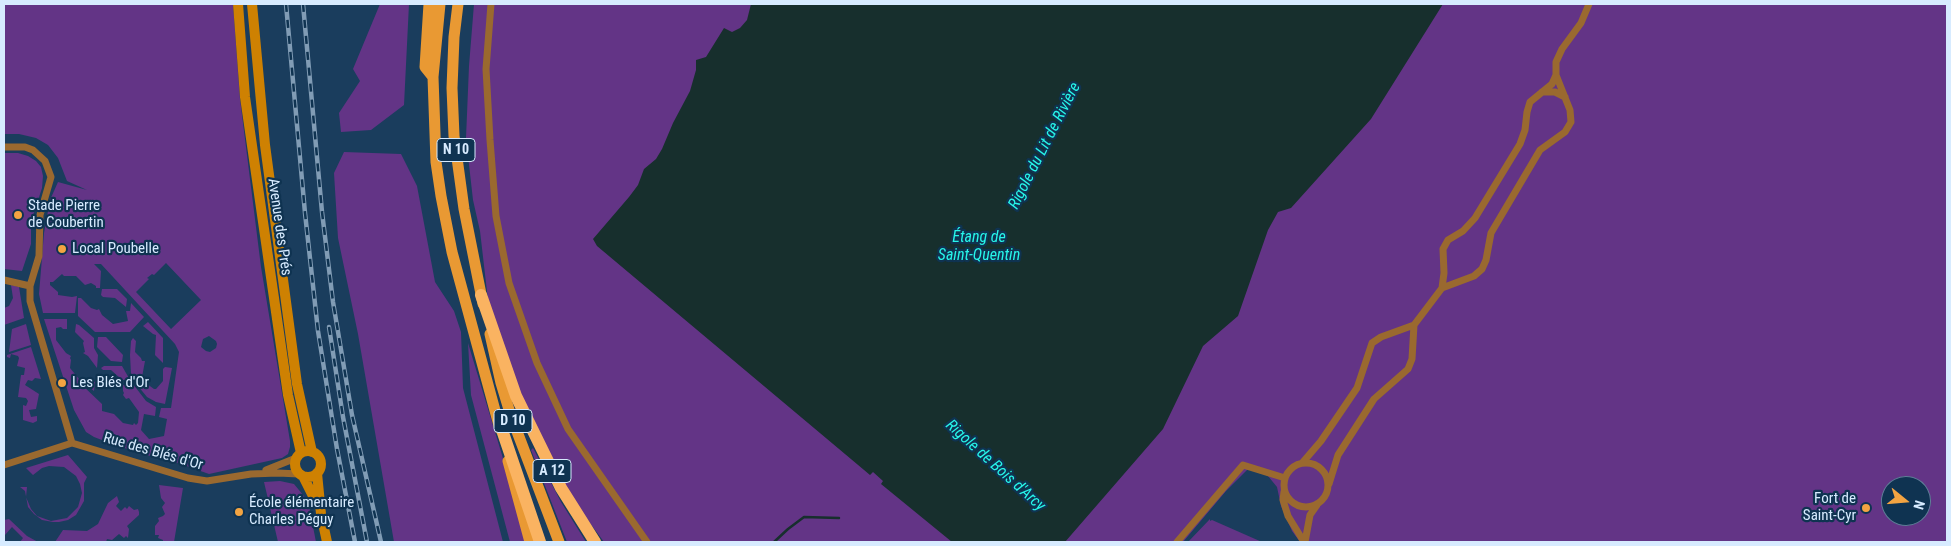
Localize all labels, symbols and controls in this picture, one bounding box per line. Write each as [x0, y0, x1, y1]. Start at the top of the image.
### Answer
water label: Rigole du Lit de Rivière [1005, 80, 1085, 212]
road number: N 10 [437, 138, 475, 162]
street label: Avenue des Prés [263, 177, 295, 277]
place label: Stade Pierre de Coubertin [28, 197, 104, 232]
marker: Stade Pierre de Coubertin [12, 209, 24, 221]
water label: Étang de Saint-Quentin [938, 228, 1020, 266]
place label: Local Poubelle [72, 240, 159, 258]
marker: Local Poubelle [56, 243, 68, 255]
place label: Les Blés d'Or [72, 374, 149, 392]
marker: Les Blés d'Or [56, 377, 68, 389]
road number: D 10 [494, 410, 532, 432]
water label: Rigole de Bois d'Arcy [941, 416, 1049, 516]
street label: Rue des Blés d'Or [101, 429, 205, 475]
road number: A 12 [533, 460, 571, 482]
north arrow [1881, 476, 1931, 526]
place label: Fort de Saint-Cyr [1803, 490, 1856, 525]
place label: École élémentaire Charles Péguy [249, 494, 354, 529]
text: N [1910, 499, 1928, 512]
marker: Fort de Saint-Cyr [1860, 502, 1872, 514]
marker: École élémentaire Charles Péguy [233, 506, 245, 518]

